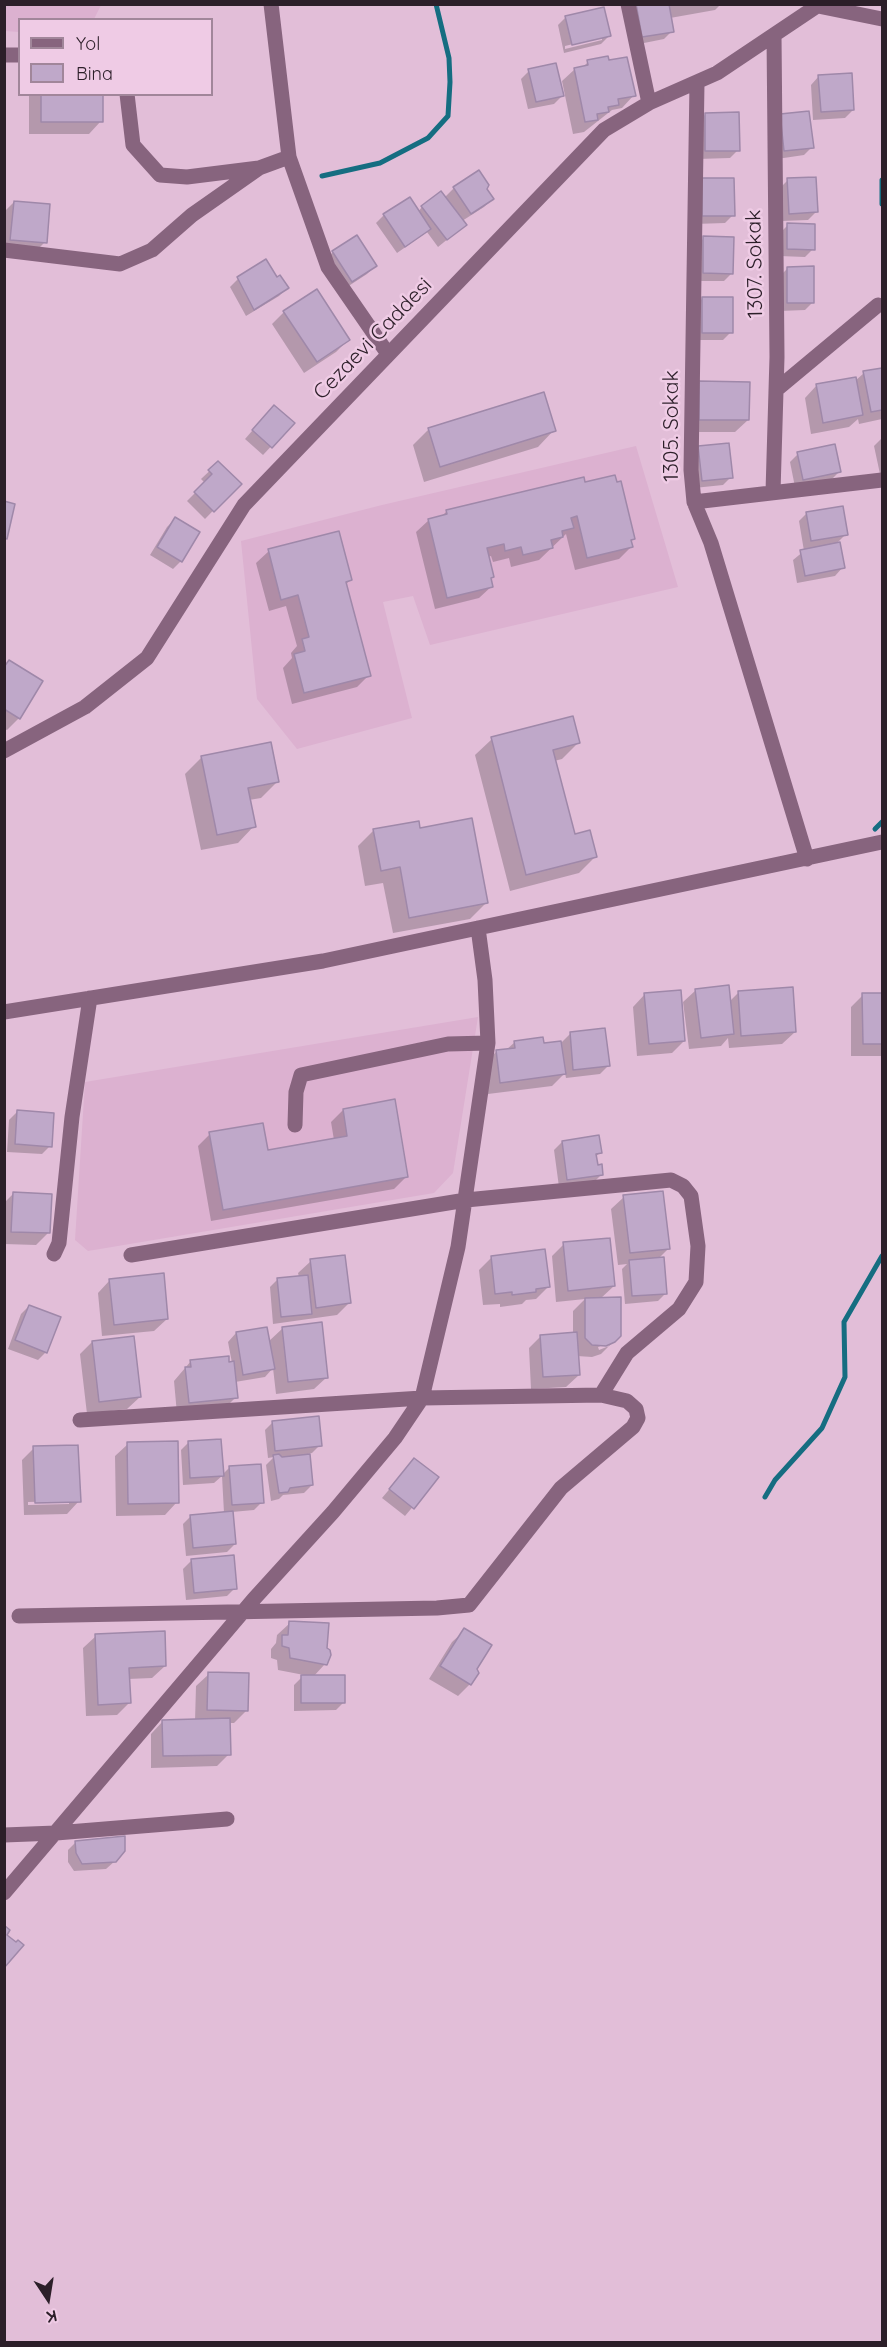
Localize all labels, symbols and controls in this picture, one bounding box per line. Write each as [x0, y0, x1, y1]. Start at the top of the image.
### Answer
legend [18, 18, 213, 96]
text: Yol [76, 32, 100, 55]
text: Bina [76, 62, 113, 85]
street label: 1307. Sokak [741, 209, 769, 319]
street label: Cezaevi Caddesi [309, 273, 437, 405]
street label: 1305. Sokak [659, 370, 685, 482]
north arrow [18, 2269, 78, 2329]
text: K [45, 2306, 59, 2327]

